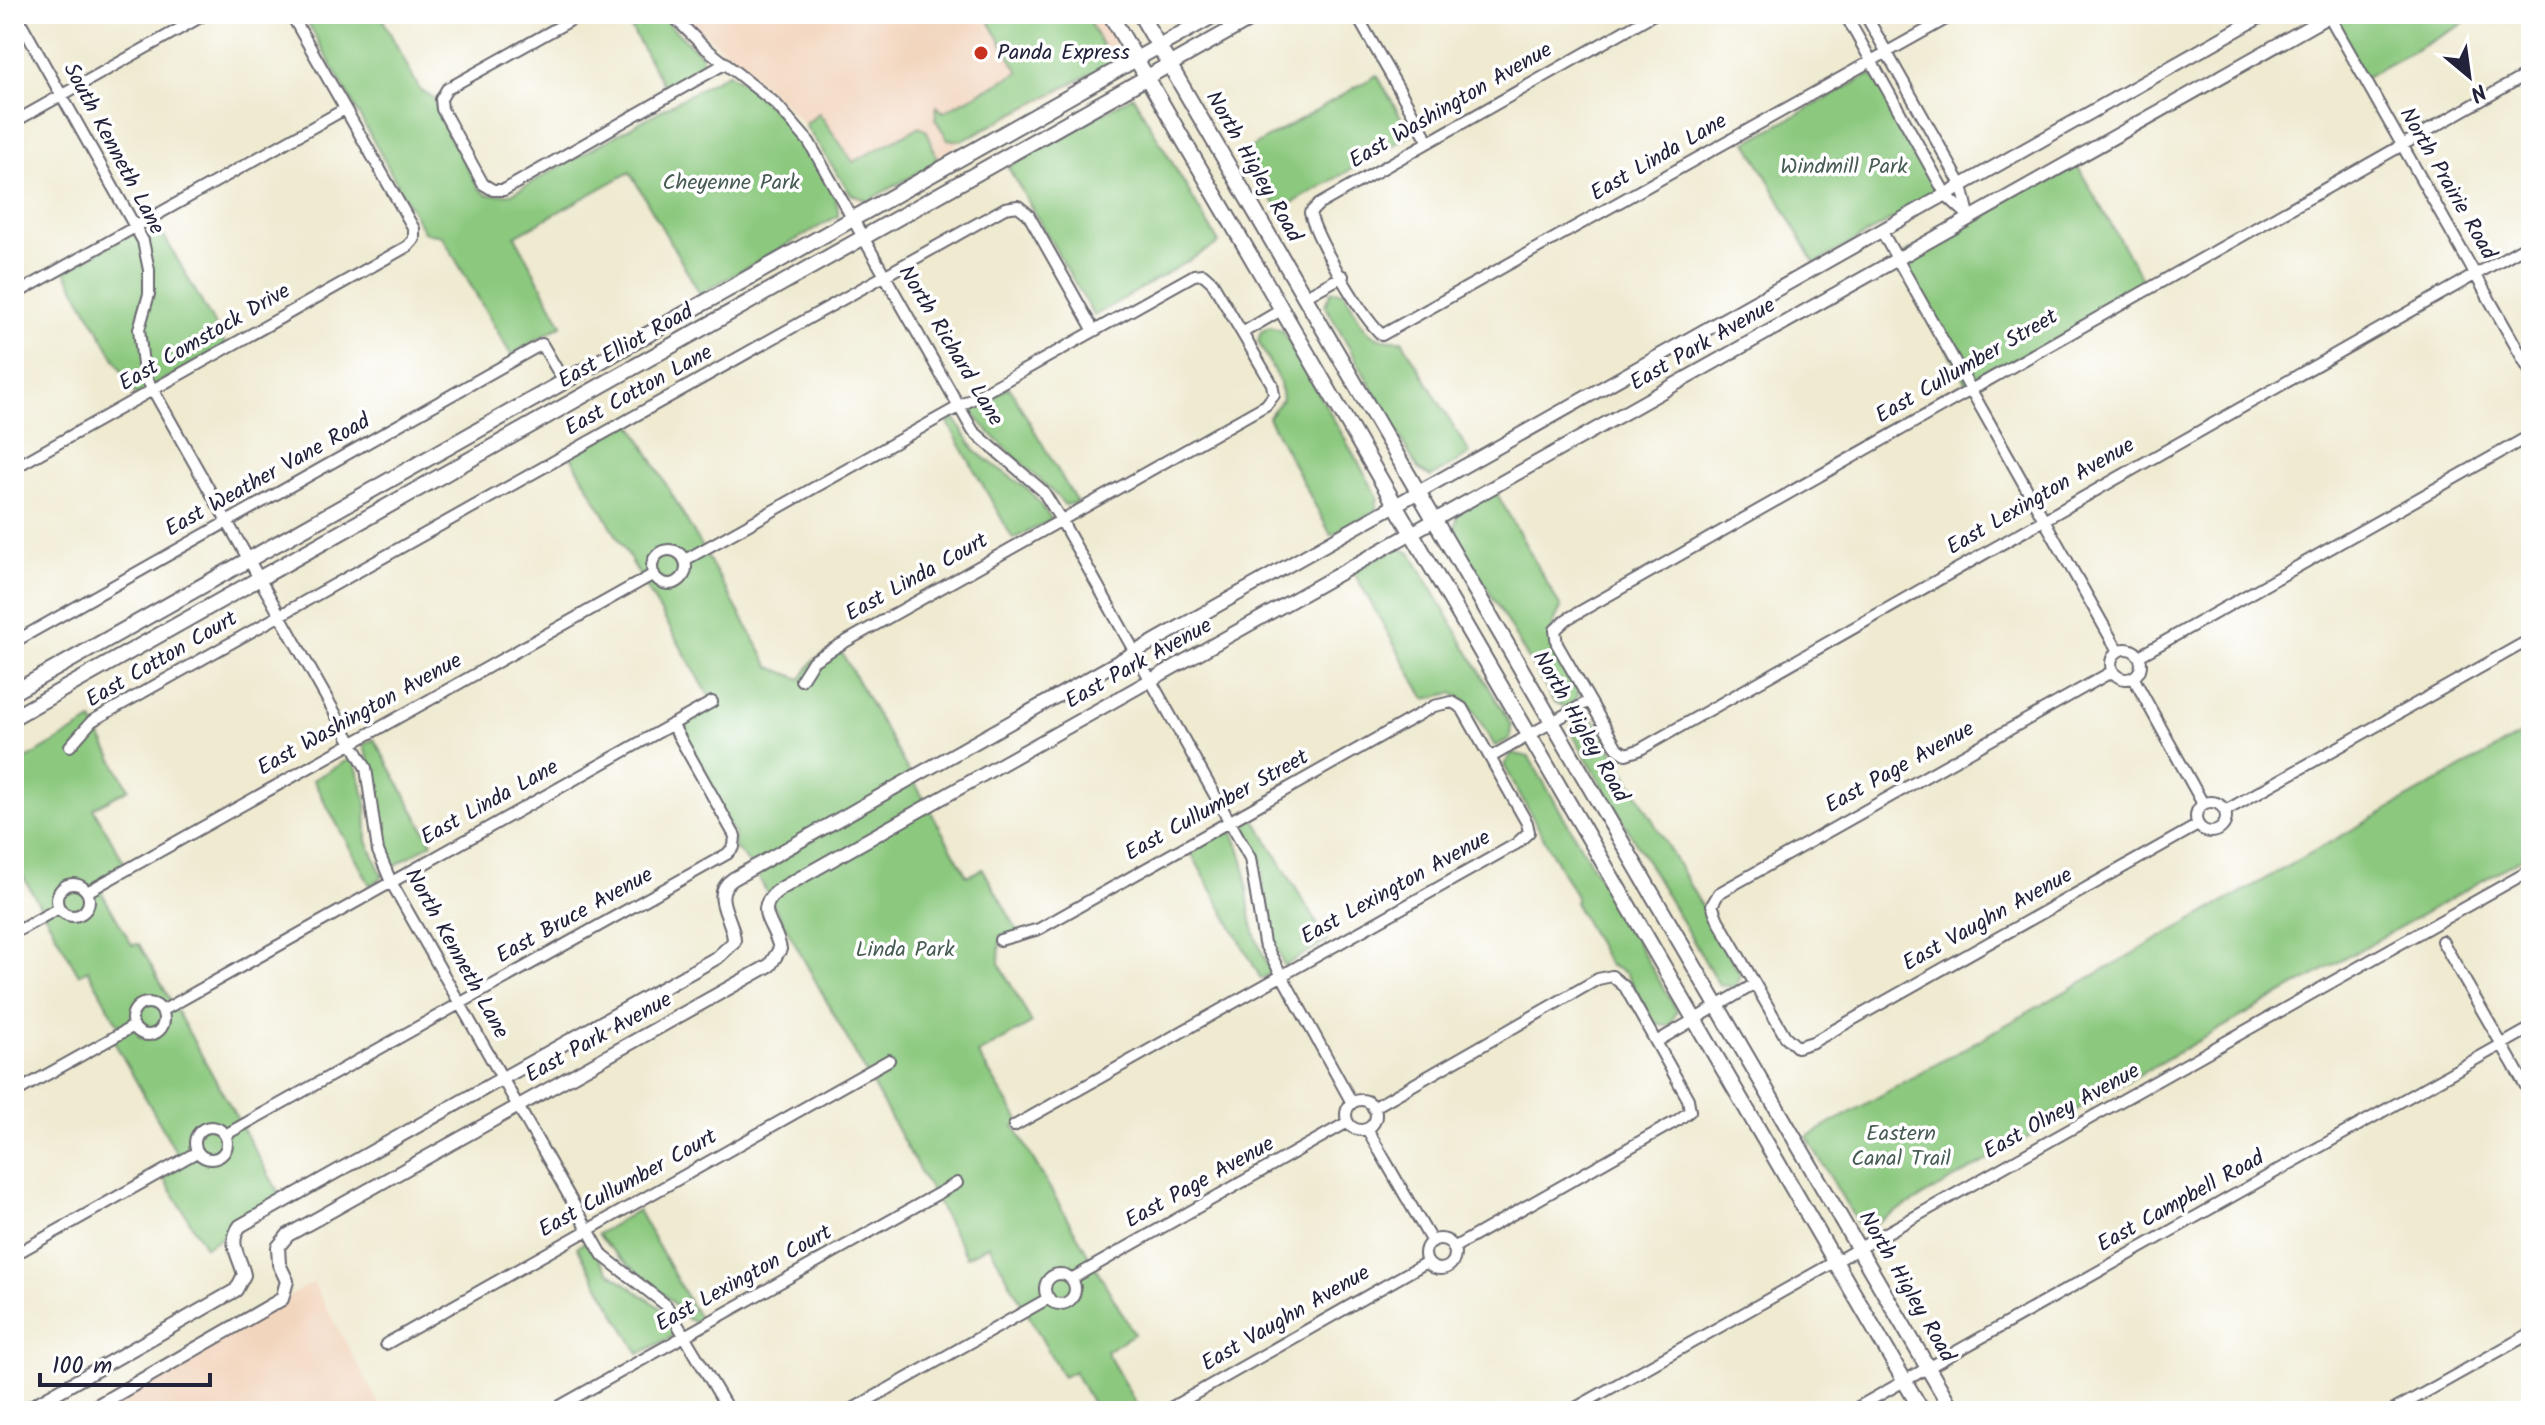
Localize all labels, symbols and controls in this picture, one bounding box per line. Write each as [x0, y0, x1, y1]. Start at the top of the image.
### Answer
street label: East Washington Avenue [1343, 33, 1559, 179]
place label: Panda Express [997, 36, 1130, 71]
north arrow [2429, 36, 2509, 116]
marker: Panda Express [972, 44, 990, 62]
street label: South Kenneth Lane [53, 57, 173, 241]
text: N [2463, 73, 2492, 110]
street label: North Higley Road [1195, 85, 1311, 250]
street label: North Prairie Road [2389, 101, 2506, 268]
street label: East Linda Lane [1584, 105, 1734, 211]
park label: Windmill Park [1780, 150, 1908, 185]
park label: Cheyenne Park [662, 166, 800, 201]
street label: North Richard Lane [888, 259, 1012, 433]
street label: East Comstock Drive [113, 274, 298, 401]
street label: East Park Avenue [1624, 289, 1783, 401]
street label: East Elliot Road [552, 295, 701, 399]
street label: East Cullumber Street [1869, 300, 2065, 434]
street label: East Cotton Lane [559, 336, 720, 446]
street label: East Weather Vane Road [159, 404, 378, 547]
street label: East Lexington Avenue [1940, 429, 2142, 565]
street label: East Linda Court [839, 524, 995, 632]
street label: East Cotton Court [80, 602, 245, 718]
street label: East Park Avenue [1059, 609, 1219, 719]
street label: East Washington Avenue [251, 644, 469, 786]
street label: North Higley Road [1522, 645, 1638, 810]
street label: East Page Avenue [1819, 712, 1981, 824]
street label: East Cullumber Street [1118, 741, 1316, 871]
street label: East Linda Lane [415, 751, 565, 855]
street label: East Lexington Avenue [1295, 821, 1497, 955]
street label: East Bruce Avenue [490, 858, 660, 974]
street label: East Vaughn Avenue [1896, 859, 2080, 981]
street label: North Kenneth Lane [394, 862, 518, 1046]
park label: Linda Park [856, 933, 955, 968]
street label: East Park Avenue [519, 983, 679, 1093]
street label: East Olney Avenue [1977, 1054, 2147, 1170]
park label: Eastern Canal Trail [1851, 1117, 1951, 1177]
street label: East Cullumber Court [532, 1120, 724, 1248]
street label: East Page Avenue [1119, 1127, 1281, 1239]
street label: East Campbell Road [2091, 1141, 2272, 1263]
street label: North Higley Road [1848, 1205, 1964, 1370]
street label: East Lexington Court [649, 1216, 839, 1342]
street label: East Vaughn Avenue [1195, 1256, 1377, 1382]
scale bar [40, 1337, 210, 1387]
text: 100 m [52, 1347, 112, 1386]

